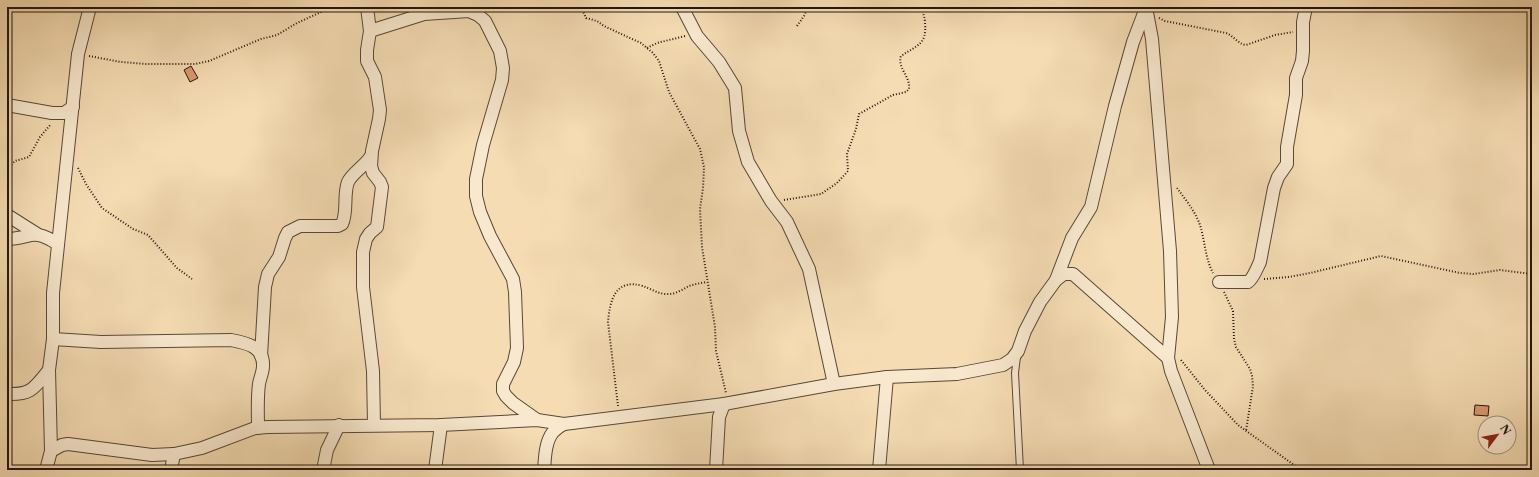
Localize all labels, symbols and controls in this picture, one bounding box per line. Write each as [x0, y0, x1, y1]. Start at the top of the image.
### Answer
north arrow [1477, 415, 1517, 455]
text: N [1497, 422, 1514, 438]

